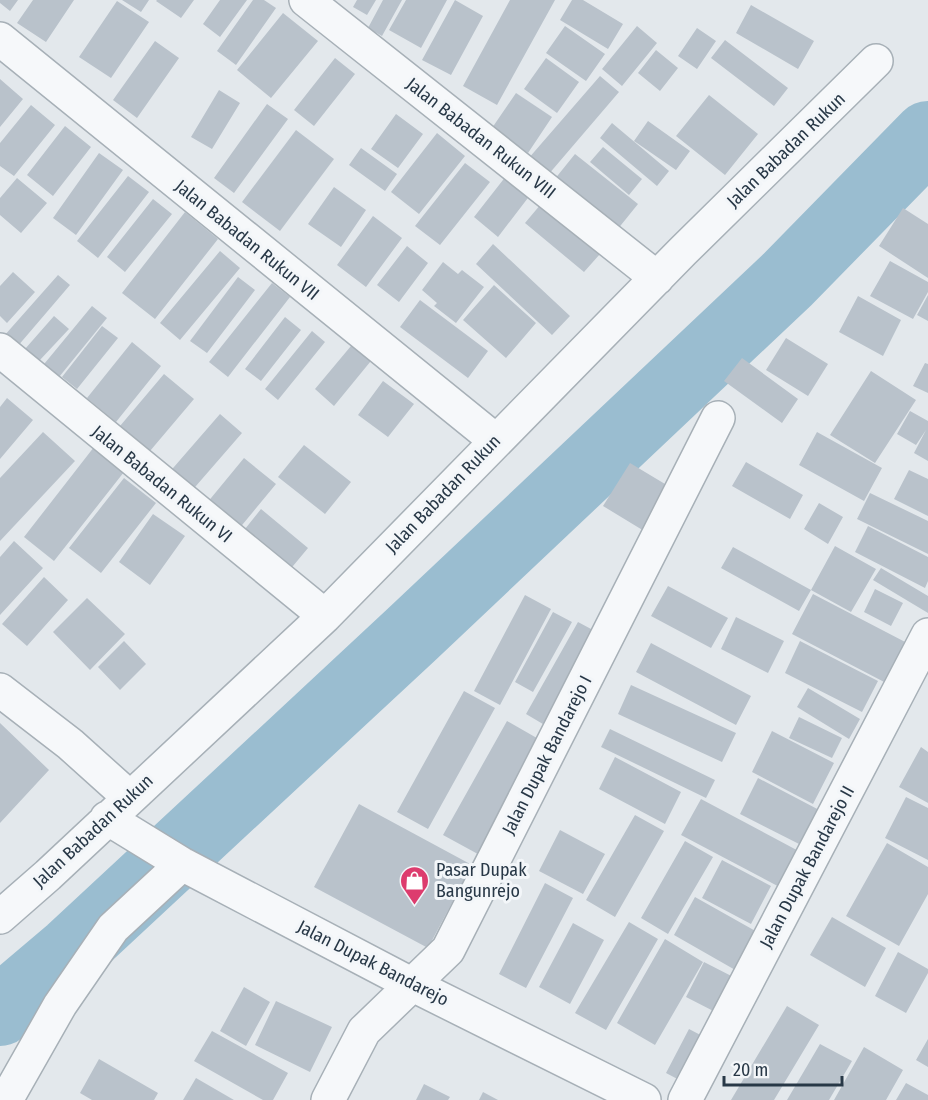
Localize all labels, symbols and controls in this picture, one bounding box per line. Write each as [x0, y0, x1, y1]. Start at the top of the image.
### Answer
street label: Jalan Babadan Rukun VIII [402, 73, 560, 203]
street label: Jalan Babadan Rukun [722, 88, 850, 212]
street label: Jalan Babadan Rukun VII [171, 175, 323, 305]
street label: Jalan Babadan Rukun VI [87, 421, 237, 547]
street label: Jalan Babadan Rukun [381, 430, 505, 558]
street label: Jalan Dupak Bandarejo I [497, 672, 597, 838]
street label: Jalan Babadan Rukun [28, 770, 158, 892]
street label: Jalan Dupak Bandarejo II [755, 782, 859, 952]
place label: Pasar Dupak Bangunrejo [436, 859, 527, 902]
shop icon: Pasar Dupak Bangunrejo [399, 864, 431, 906]
street label: Jalan Dupak Bandarejo [294, 915, 452, 1011]
scale bar [724, 1049, 842, 1087]
text: 20 m [733, 1059, 768, 1081]

